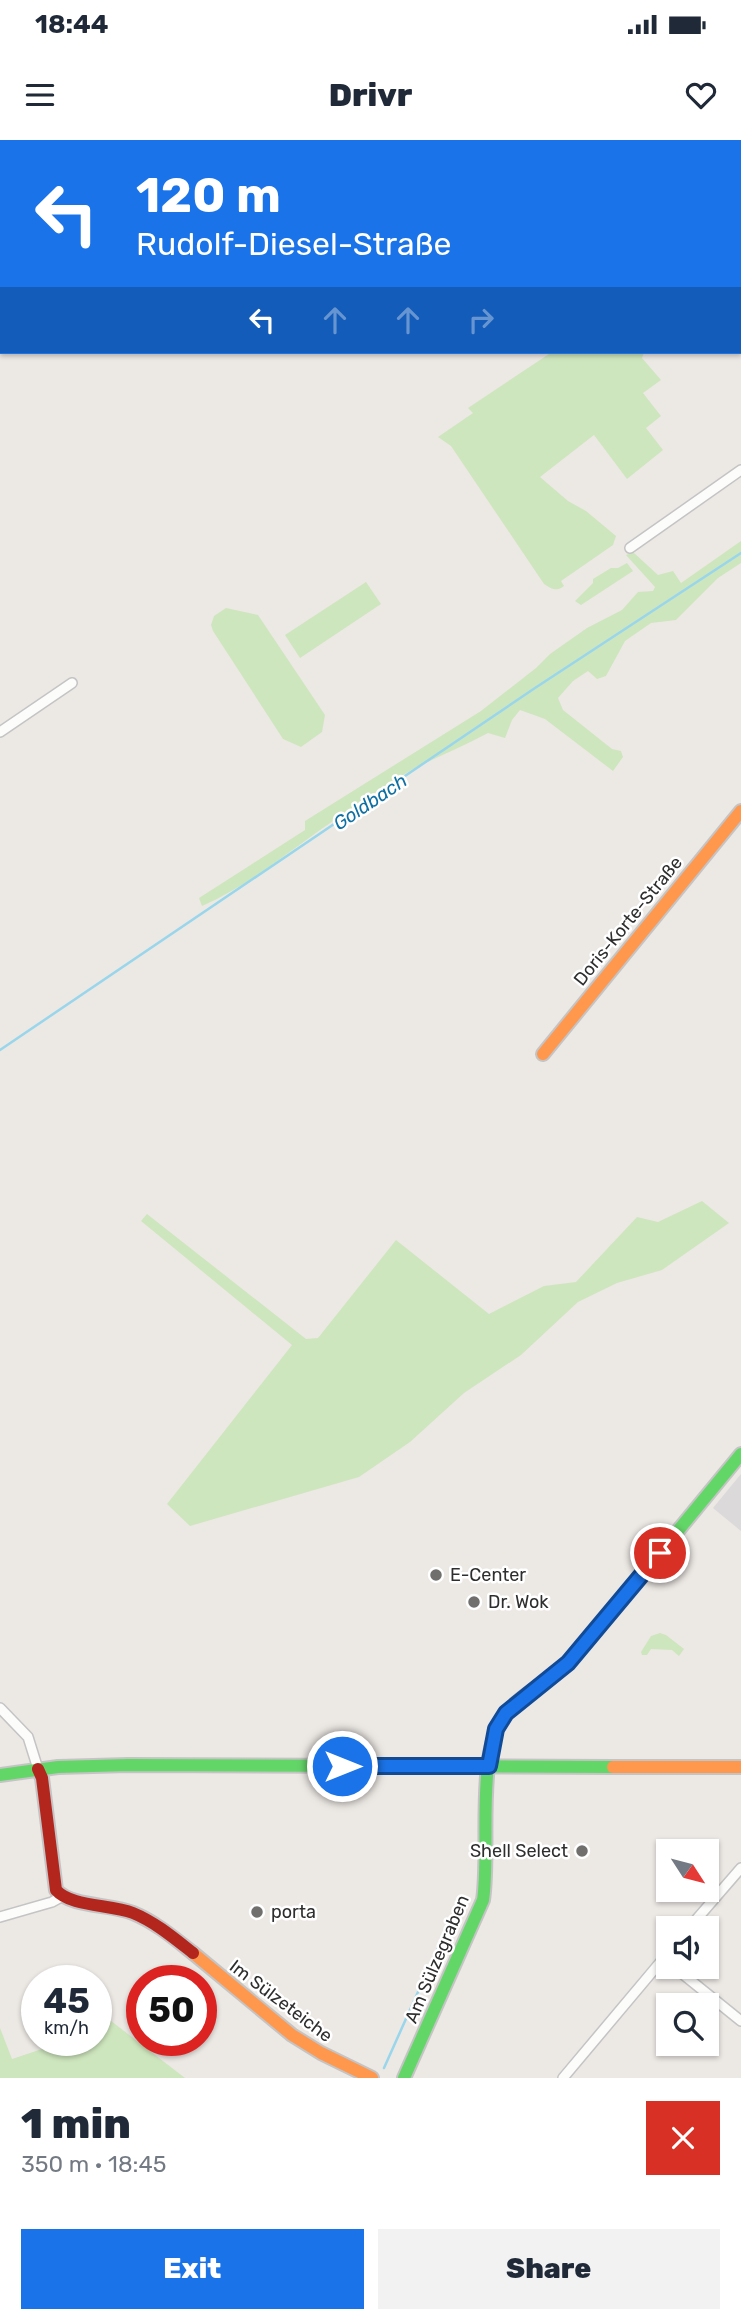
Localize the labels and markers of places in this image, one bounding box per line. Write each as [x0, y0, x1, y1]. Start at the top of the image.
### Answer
pin [630, 1523, 690, 1583]
place label: E-Center [450, 1564, 526, 1586]
marker: E-Center [428, 1567, 444, 1583]
place label: Dr. Wok [488, 1591, 549, 1613]
marker: Dr. Wok [466, 1594, 482, 1610]
place label: Shell Select [470, 1840, 568, 1862]
marker: Shell Select [574, 1843, 590, 1859]
place label: porta [271, 1901, 316, 1923]
marker: porta [249, 1904, 265, 1920]

